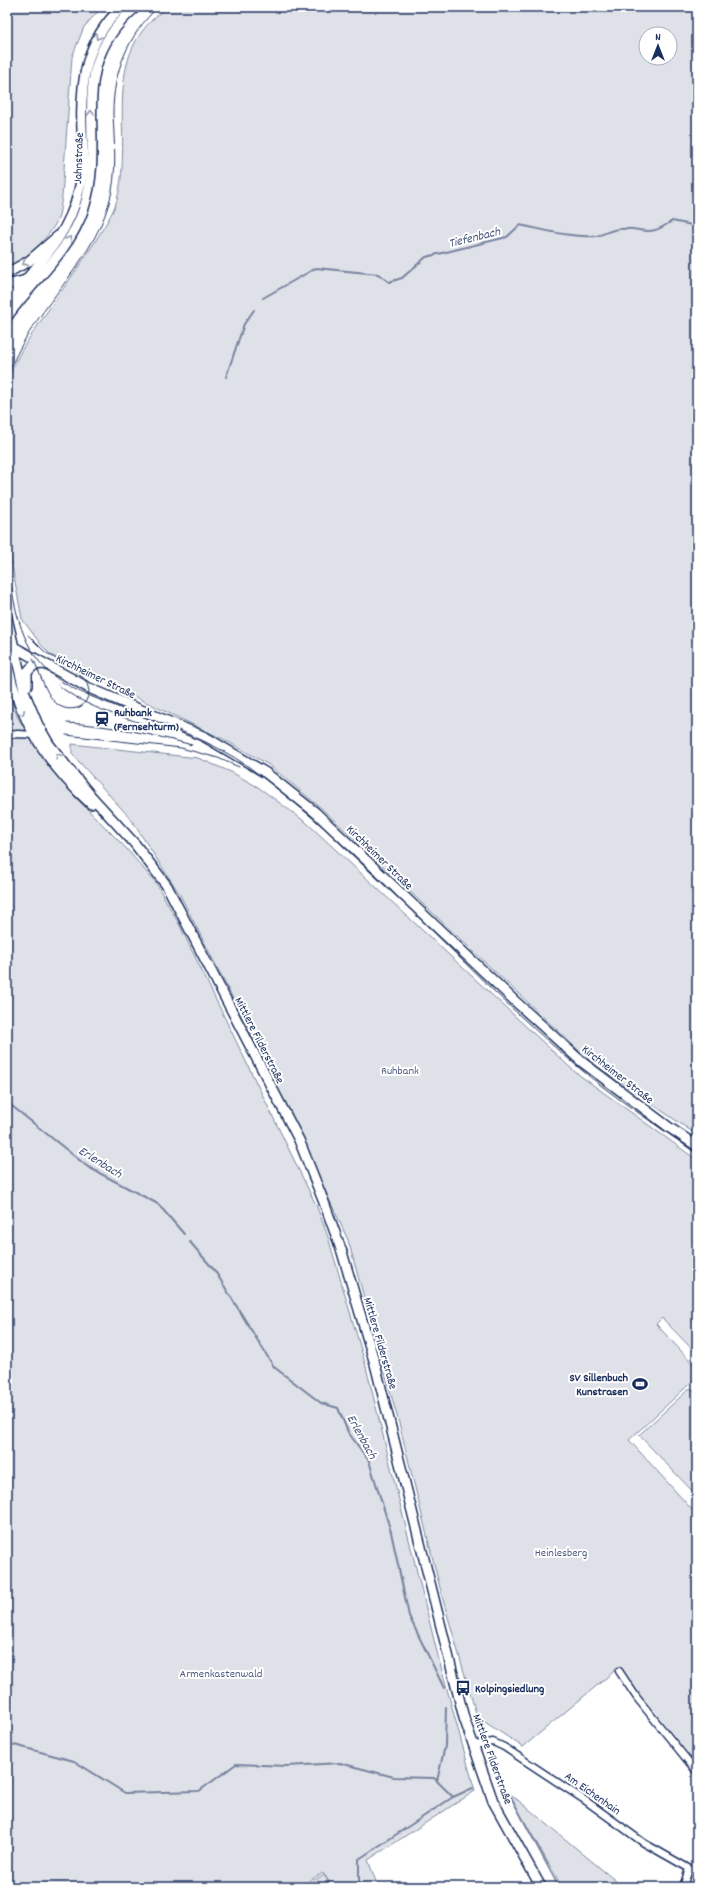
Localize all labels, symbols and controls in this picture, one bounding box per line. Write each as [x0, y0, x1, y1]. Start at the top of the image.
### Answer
north arrow [638, 26, 678, 66]
text: N [655, 30, 661, 46]
one-way arrow [95, 33, 102, 40]
one-way arrow [86, 110, 95, 116]
street label: Jahnstraße [70, 132, 89, 184]
water label: Tiefenbach [447, 223, 503, 254]
one-way arrow [65, 236, 72, 243]
one-way arrow [22, 258, 29, 266]
street label: Kirchheimer Straße [53, 651, 138, 704]
place label: Ruhbank (Fernsehturm) [114, 705, 179, 736]
one-way arrow [18, 710, 26, 717]
station icon: Ruhbank (Fernsehturm) [93, 710, 111, 728]
one-way arrow [56, 753, 63, 760]
street label: Kirchheimer Straße [342, 822, 416, 894]
street label: Mittlere Filderstraße [230, 994, 288, 1087]
street label: Kirchheimer Straße [578, 1042, 657, 1109]
park label: Ruhbank [381, 1063, 419, 1080]
water label: Erlenbach [74, 1142, 126, 1185]
street label: Mittlere Filderstraße [358, 1295, 401, 1391]
place label: SV Sillenbuch Kunstrasen [569, 1370, 628, 1401]
sports icon: SV Sillenbuch Kunstrasen [631, 1375, 649, 1393]
water label: Erlenbach [341, 1411, 381, 1464]
park label: Heinlesberg [535, 1545, 587, 1562]
park label: Armenkastenwald [180, 1666, 262, 1683]
bus stop icon: Kolpingsiedlung [454, 1679, 472, 1697]
place label: Kolpingsiedlung [475, 1681, 544, 1698]
street label: Mittlere Filderstraße [467, 1712, 516, 1807]
street label: Am Eichenhain [561, 1769, 624, 1820]

